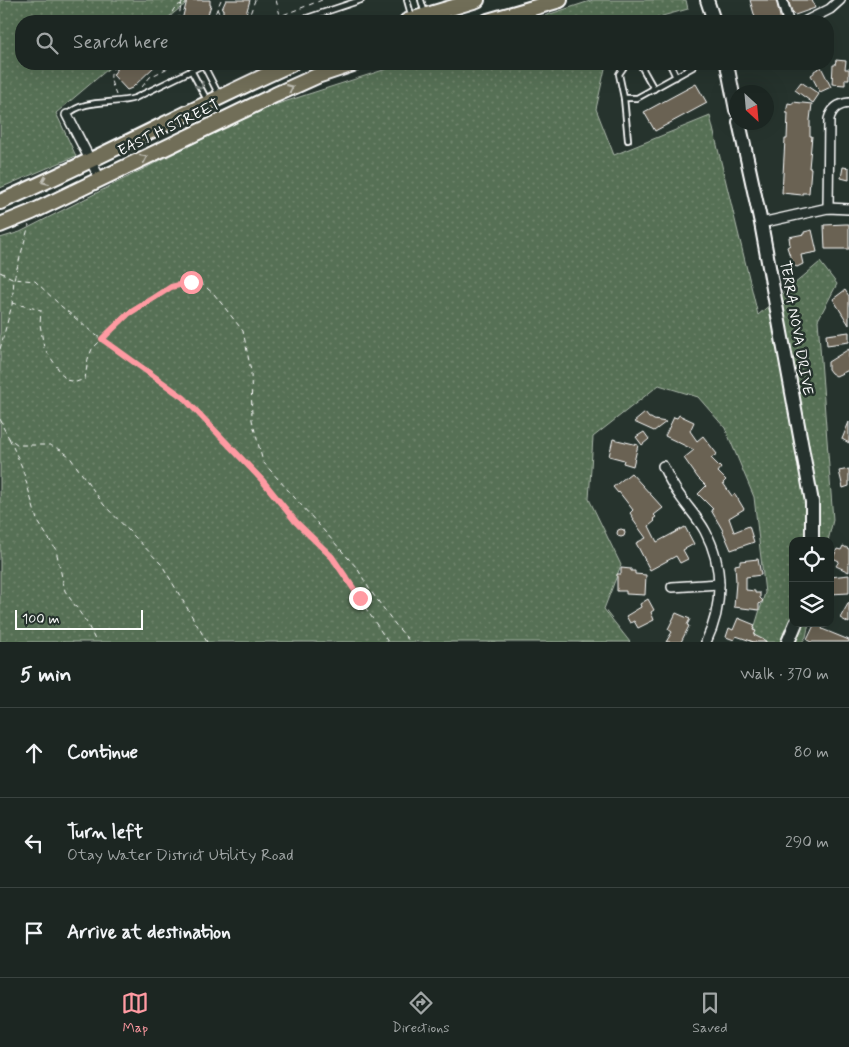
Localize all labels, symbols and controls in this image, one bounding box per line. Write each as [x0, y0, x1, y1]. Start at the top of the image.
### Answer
search box [15, 15, 834, 70]
icon: search [33, 29, 61, 57]
text: Search here [73, 30, 169, 55]
one-way arrow [194, 81, 204, 90]
one-way arrow [285, 84, 294, 94]
north arrow [729, 85, 774, 130]
street label: EAST H STREET [115, 95, 223, 161]
one-way arrow [138, 154, 147, 164]
one-way arrow [41, 175, 50, 186]
street label: TERRA NOVA DRIVE [774, 259, 818, 397]
route start [180, 271, 203, 294]
map controls [789, 537, 834, 627]
button: locate [789, 537, 834, 582]
button: layers [789, 582, 834, 627]
route end [349, 587, 372, 610]
scale bar [15, 607, 142, 630]
text: 100 m [22, 610, 60, 628]
text: 5 min [20, 661, 72, 689]
text: Walk · 370 m [740, 664, 829, 685]
icon: ahead [20, 739, 48, 767]
text: Continue [67, 740, 138, 765]
text: 80 m [794, 742, 829, 763]
text: Turn left [67, 820, 143, 845]
icon: left [20, 829, 48, 857]
text: 290 m [785, 832, 829, 853]
text: Otay Water District Utility Road [67, 845, 294, 866]
icon: arrive [20, 919, 48, 947]
text: Arrive at destination [67, 920, 231, 945]
tab: Map [121, 989, 149, 1037]
tab: Directions [392, 989, 450, 1037]
tab: Saved [692, 989, 728, 1037]

